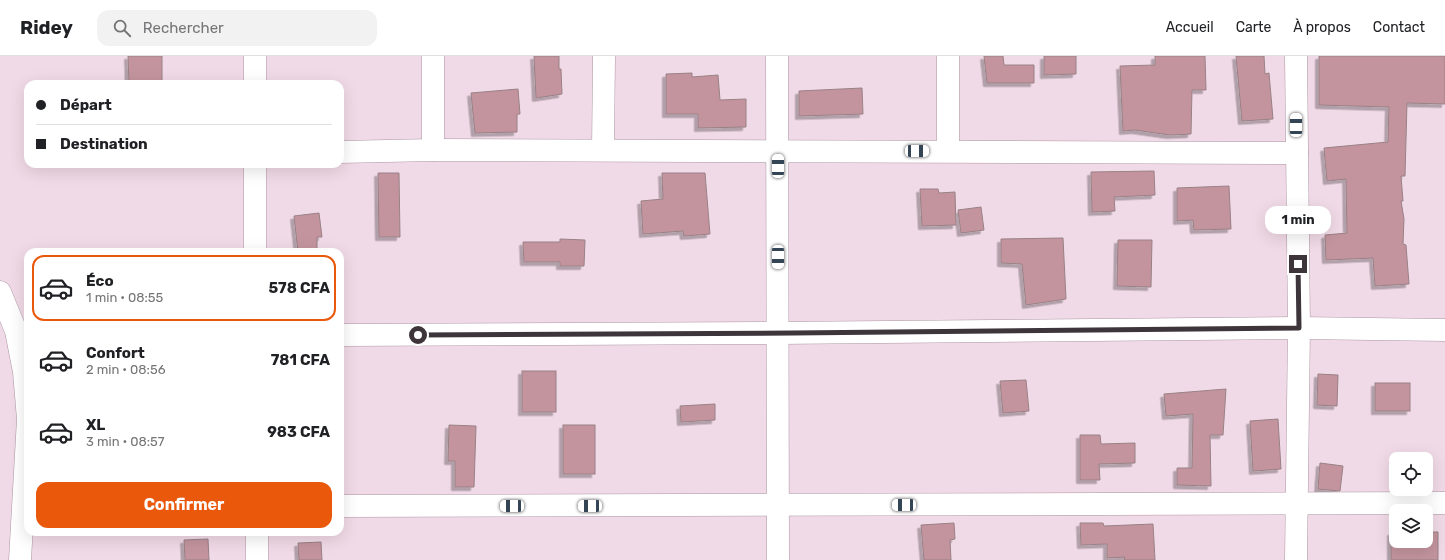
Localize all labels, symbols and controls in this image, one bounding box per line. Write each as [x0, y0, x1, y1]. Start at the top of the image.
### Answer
search box [97, 10, 377, 46]
text: Ridey [20, 16, 73, 39]
icon: search [111, 17, 133, 39]
text: Rechercher [143, 19, 224, 37]
text: Accueil [1166, 19, 1214, 36]
text: Carte [1236, 19, 1271, 36]
text: À propos [1293, 19, 1351, 36]
text: Contact [1373, 19, 1425, 36]
text: Départ [60, 96, 112, 114]
car [1290, 113, 1302, 137]
text: Destination [60, 135, 148, 153]
car [905, 145, 929, 157]
car [772, 154, 784, 178]
callout: 1 min [1265, 206, 1331, 234]
text: 1 min [1281, 212, 1315, 227]
car [772, 245, 784, 269]
route end [1289, 255, 1307, 273]
icon: car [38, 270, 74, 306]
text: Éco [86, 272, 114, 290]
text: 578 CFA [268, 279, 330, 297]
text: 1 min · 08:55 [86, 290, 163, 305]
route start [409, 326, 427, 344]
icon: car [38, 342, 74, 378]
text: Confort [86, 344, 145, 362]
text: 781 CFA [271, 351, 330, 369]
text: 2 min · 08:56 [86, 362, 165, 377]
icon: car [38, 414, 74, 450]
text: XL [86, 416, 105, 434]
text: 983 CFA [267, 423, 330, 441]
text: 3 min · 08:57 [86, 434, 164, 449]
map controls [1389, 452, 1433, 548]
button: locate [1389, 452, 1433, 496]
button: Confirmer [36, 482, 332, 528]
car [892, 499, 916, 511]
car [500, 500, 524, 512]
car [578, 500, 602, 512]
button: layers [1389, 504, 1433, 548]

